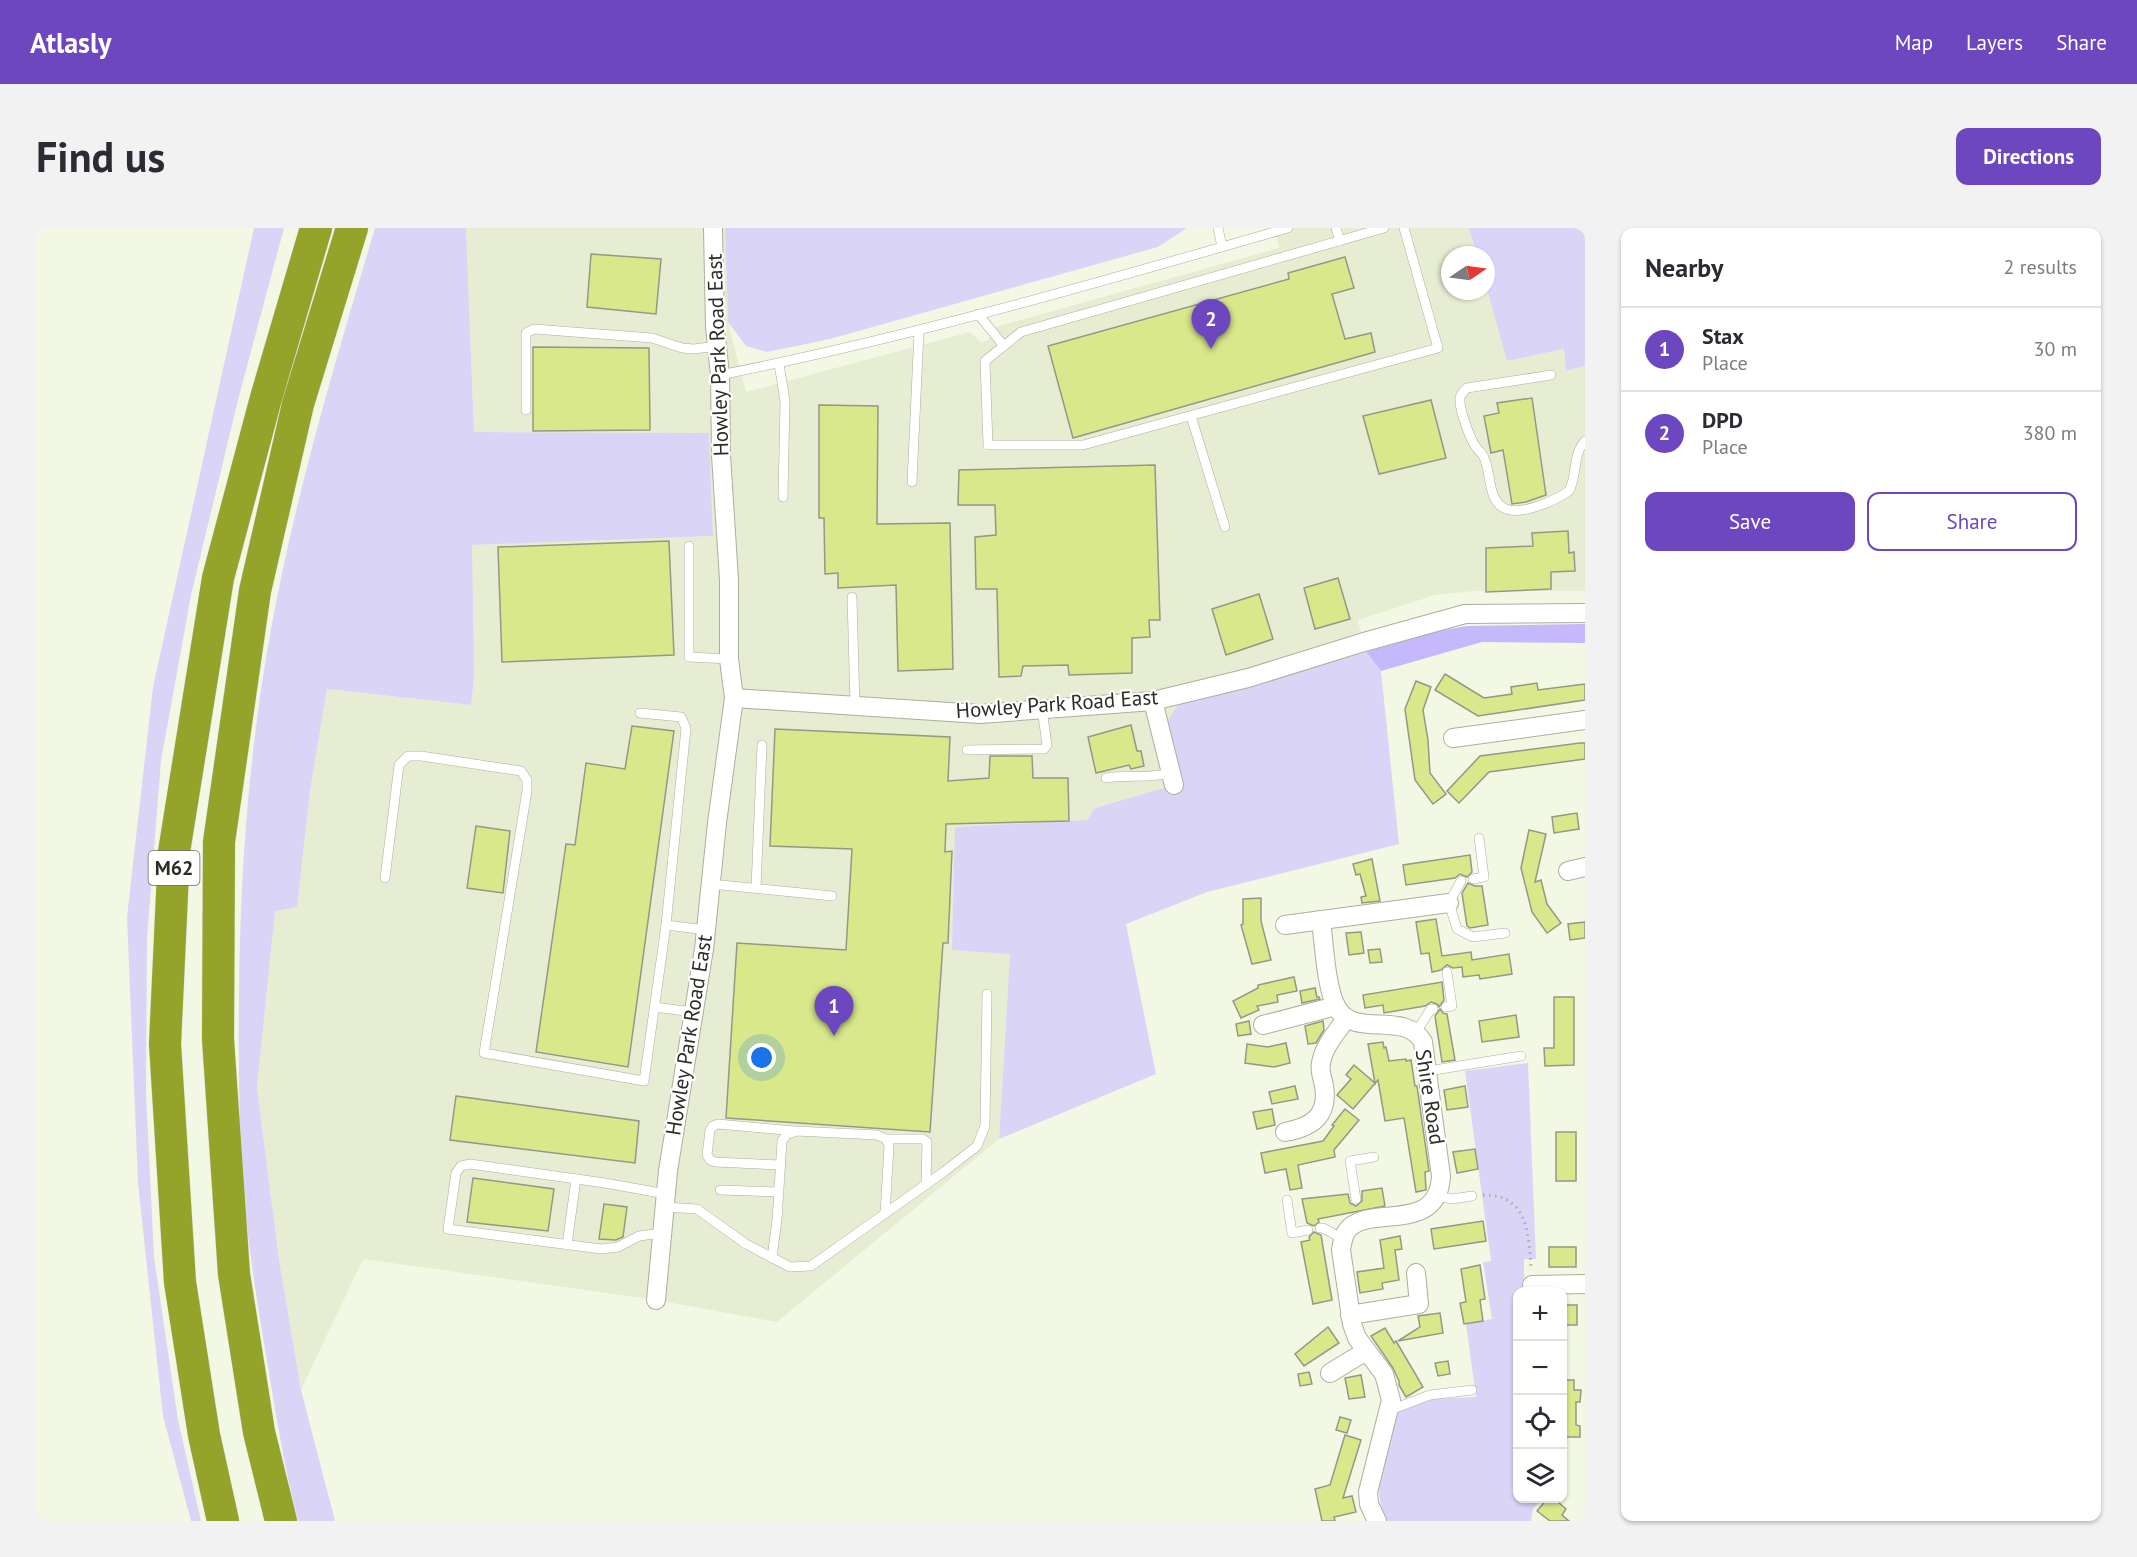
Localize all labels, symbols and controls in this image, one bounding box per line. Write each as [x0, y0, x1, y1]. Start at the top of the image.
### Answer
text: Atlasly [30, 24, 112, 61]
text: Map [1895, 29, 1933, 56]
text: Layers [1966, 29, 2023, 56]
text: Share [2056, 29, 2107, 56]
button: Directions [1956, 128, 2101, 185]
text: Find us [36, 129, 165, 184]
north arrow [1441, 246, 1495, 300]
text: Nearby [1645, 251, 1723, 284]
street label: Howley Park Road East [700, 253, 735, 457]
text: 2 results [2004, 254, 2077, 280]
pin: 2 [1192, 300, 1230, 349]
text: Stax [1702, 322, 1744, 350]
text: 1 [1659, 336, 1670, 362]
text: 30 m [2034, 336, 2077, 362]
text: Place [1702, 350, 1748, 376]
text: DPD [1702, 406, 1743, 434]
text: 2 [1659, 420, 1670, 446]
text: 380 m [2023, 420, 2077, 446]
text: Place [1702, 434, 1748, 460]
button: Save [1645, 492, 1855, 551]
button: Share [1867, 492, 2077, 551]
street label: Howley Park Road East [955, 683, 1159, 724]
road number: M62 [148, 851, 200, 885]
street label: Howley Park Road East [659, 933, 718, 1137]
pin: 1 [814, 986, 854, 1036]
your location [747, 1043, 776, 1072]
street label: Shire Road [1410, 1047, 1451, 1147]
map controls [1513, 1287, 1567, 1503]
button: + [1513, 1287, 1567, 1341]
button: − [1513, 1341, 1567, 1395]
button: locate [1513, 1395, 1567, 1449]
button: layers [1513, 1449, 1567, 1503]

